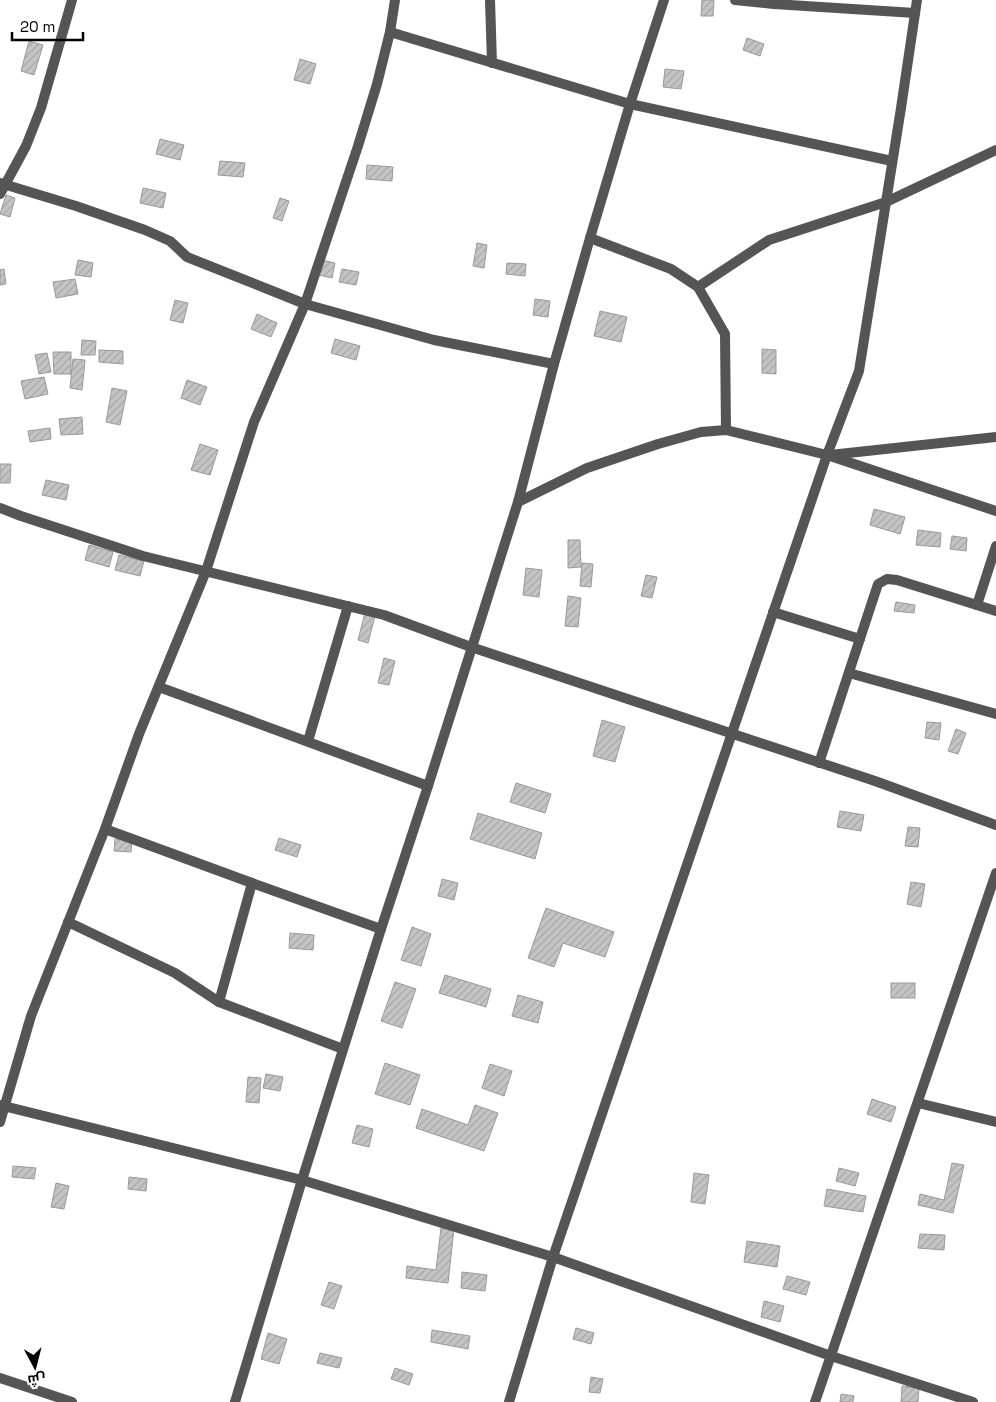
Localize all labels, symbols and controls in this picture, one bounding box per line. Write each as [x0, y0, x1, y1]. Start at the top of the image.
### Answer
scale bar [12, 10, 84, 42]
text: 20 m [20, 17, 55, 36]
north arrow [10, 1342, 60, 1392]
text: ش [27, 1370, 47, 1390]

